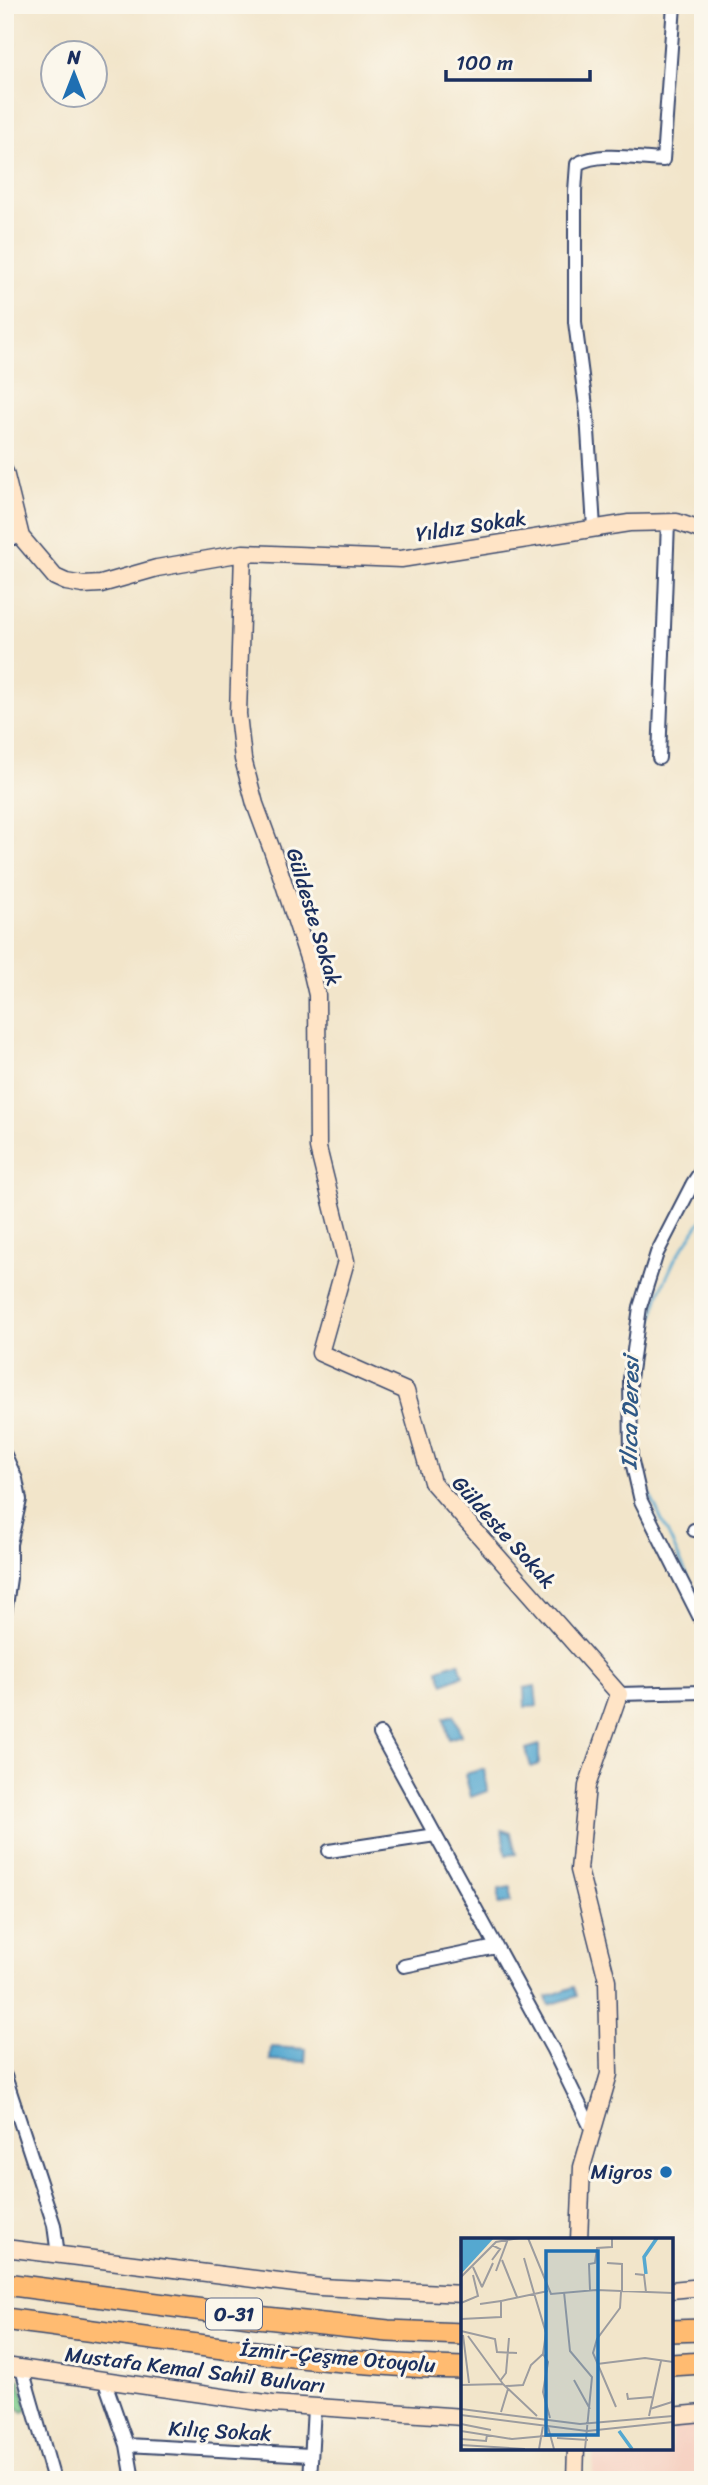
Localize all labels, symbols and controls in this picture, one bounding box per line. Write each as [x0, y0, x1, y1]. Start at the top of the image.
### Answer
north arrow [38, 38, 108, 108]
scale bar [446, 38, 589, 82]
text: N [66, 41, 81, 74]
text: 100 m [456, 44, 513, 82]
street label: Yıldız Sokak [413, 499, 529, 553]
street label: Güldeste Sokak [275, 843, 353, 991]
water label: Ilıca Deresi [609, 1352, 652, 1471]
street label: Güldeste Sokak [442, 1466, 566, 1598]
place label: Migros [591, 2153, 652, 2191]
marker: Migros [658, 2164, 674, 2180]
inset map [461, 2238, 673, 2450]
road number: O-31 [206, 2298, 262, 2330]
street label: İzmir-Çeşme Otoyolu [238, 2329, 437, 2384]
street label: Mustafa Kemal Sahil Bulvarı [63, 2335, 328, 2405]
street label: Kılıç Sokak [168, 2409, 272, 2453]

